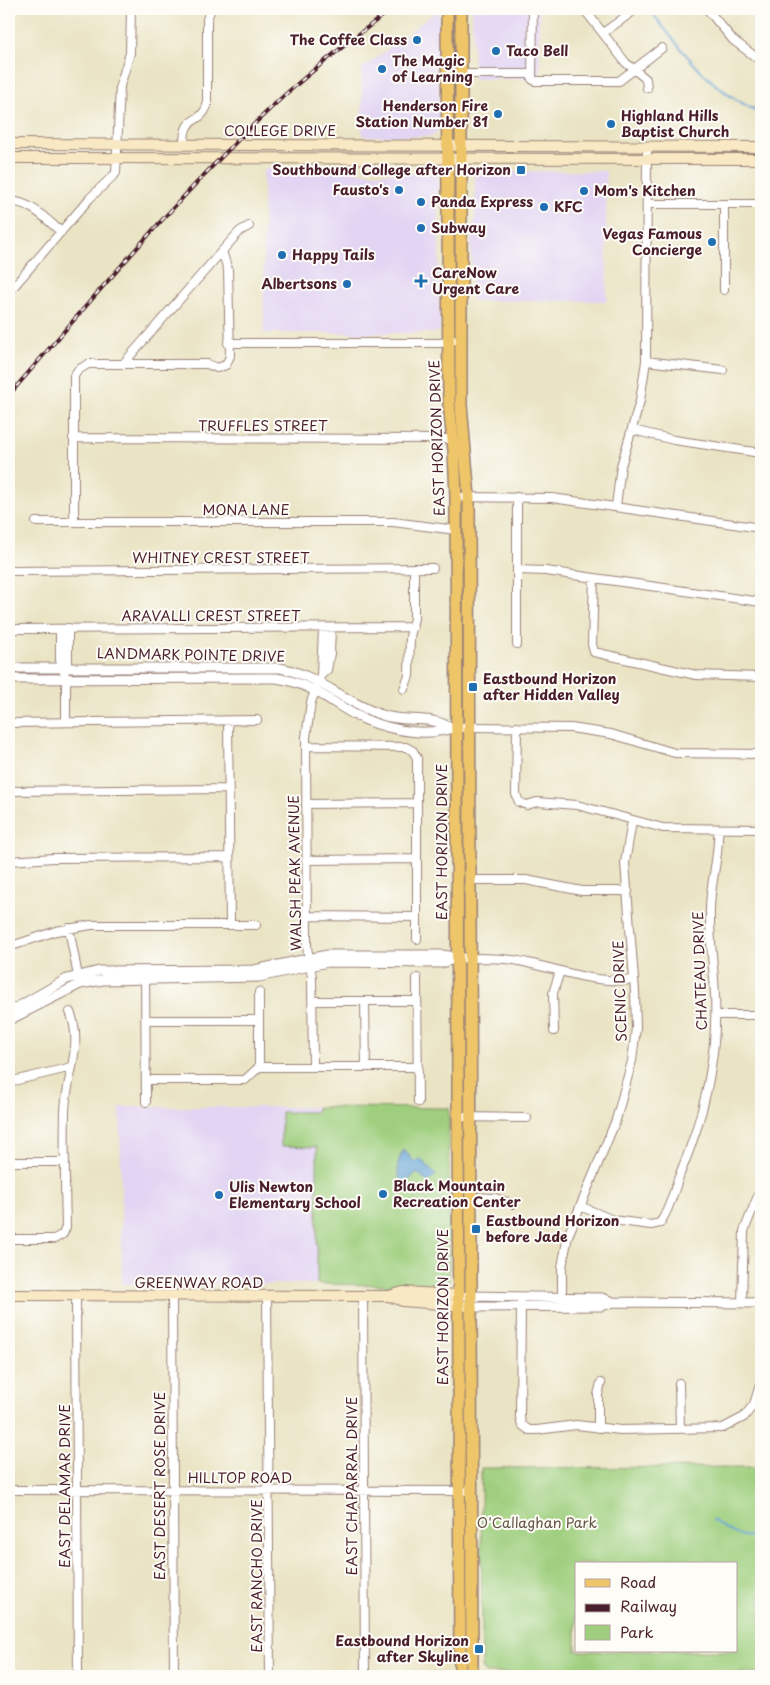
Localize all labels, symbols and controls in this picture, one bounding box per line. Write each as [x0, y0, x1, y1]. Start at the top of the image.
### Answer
place label: The Coffee Class [290, 29, 407, 50]
marker: The Coffee Class [411, 34, 423, 46]
place label: Taco Bell [506, 40, 568, 61]
marker: Taco Bell [490, 45, 502, 57]
place label: The Magic of Learning [392, 50, 473, 87]
marker: The Magic of Learning [376, 63, 388, 75]
place label: Henderson Fire Station Number 81 [355, 95, 488, 132]
place label: Highland Hills Baptist Church [621, 105, 729, 142]
marker: Henderson Fire Station Number 81 [492, 108, 504, 120]
marker: Highland Hills Baptist Church [605, 118, 617, 130]
street label: COLLEGE DRIVE [224, 120, 336, 141]
place label: Southbound College after Horizon [273, 159, 511, 180]
marker: Southbound College after Horizon [515, 164, 527, 176]
place label: Fausto's [333, 179, 389, 200]
place label: Mom's Kitchen [594, 180, 696, 201]
marker: Fausto's [393, 184, 405, 196]
marker: Mom's Kitchen [578, 185, 590, 197]
place label: Panda Express [431, 191, 533, 212]
marker: Panda Express [415, 196, 427, 208]
place label: KFC [554, 196, 583, 217]
marker: KFC [538, 201, 550, 213]
place label: Subway [431, 217, 486, 238]
marker: Subway [415, 222, 427, 234]
place label: Vegas Famous Concierge [602, 223, 702, 260]
marker: Vegas Famous Concierge [706, 236, 718, 248]
place label: Happy Tails [292, 244, 375, 265]
marker: Happy Tails [276, 249, 288, 261]
place label: CareNow Urgent Care [432, 262, 520, 299]
place label: Albertsons [262, 273, 337, 294]
marker: CareNow Urgent Care [414, 274, 428, 288]
marker: Albertsons [341, 278, 353, 290]
street label: EAST HORIZON DRIVE [423, 359, 450, 517]
street label: TRUFFLES STREET [198, 415, 328, 436]
street label: MONA LANE [202, 499, 290, 520]
street label: WHITNEY CREST STREET [132, 547, 310, 568]
street label: ARAVALLI CREST STREET [122, 605, 301, 626]
street label: LANDMARK POINTE DRIVE [97, 642, 286, 667]
place label: Eastbound Horizon after Hidden Valley [483, 668, 620, 705]
marker: Eastbound Horizon after Hidden Valley [467, 681, 479, 693]
street label: EAST HORIZON DRIVE [431, 764, 452, 920]
street label: WALSH PEAK AVENUE [283, 795, 306, 951]
street label: CHATEAU DRIVE [687, 911, 712, 1031]
street label: SCENIC DRIVE [607, 940, 632, 1042]
place label: Black Mountain Recreation Center [393, 1175, 522, 1212]
place label: Ulis Newton Elementary School [229, 1176, 361, 1213]
marker: Black Mountain Recreation Center [377, 1188, 389, 1200]
marker: Ulis Newton Elementary School [213, 1189, 225, 1201]
place label: Eastbound Horizon before Jade [486, 1210, 620, 1247]
marker: Eastbound Horizon before Jade [470, 1223, 482, 1235]
street label: EAST HORIZON DRIVE [432, 1229, 453, 1385]
street label: GREENWAY ROAD [134, 1272, 264, 1293]
street label: EAST DESERT ROSE DRIVE [149, 1392, 170, 1580]
street label: EAST CHAPARRAL DRIVE [341, 1396, 362, 1576]
street label: EAST DELAMAR DRIVE [54, 1404, 75, 1568]
street label: HILLTOP ROAD [188, 1467, 292, 1488]
street label: EAST RANCHO DRIVE [246, 1499, 267, 1653]
park label: O'Callaghan Park [477, 1512, 598, 1533]
legend [575, 1562, 738, 1652]
text: Road [620, 1570, 656, 1593]
text: Railway [620, 1594, 677, 1617]
text: Park [620, 1620, 654, 1643]
place label: Eastbound Horizon after Skyline [335, 1630, 469, 1667]
marker: Eastbound Horizon after Skyline [473, 1643, 485, 1655]

